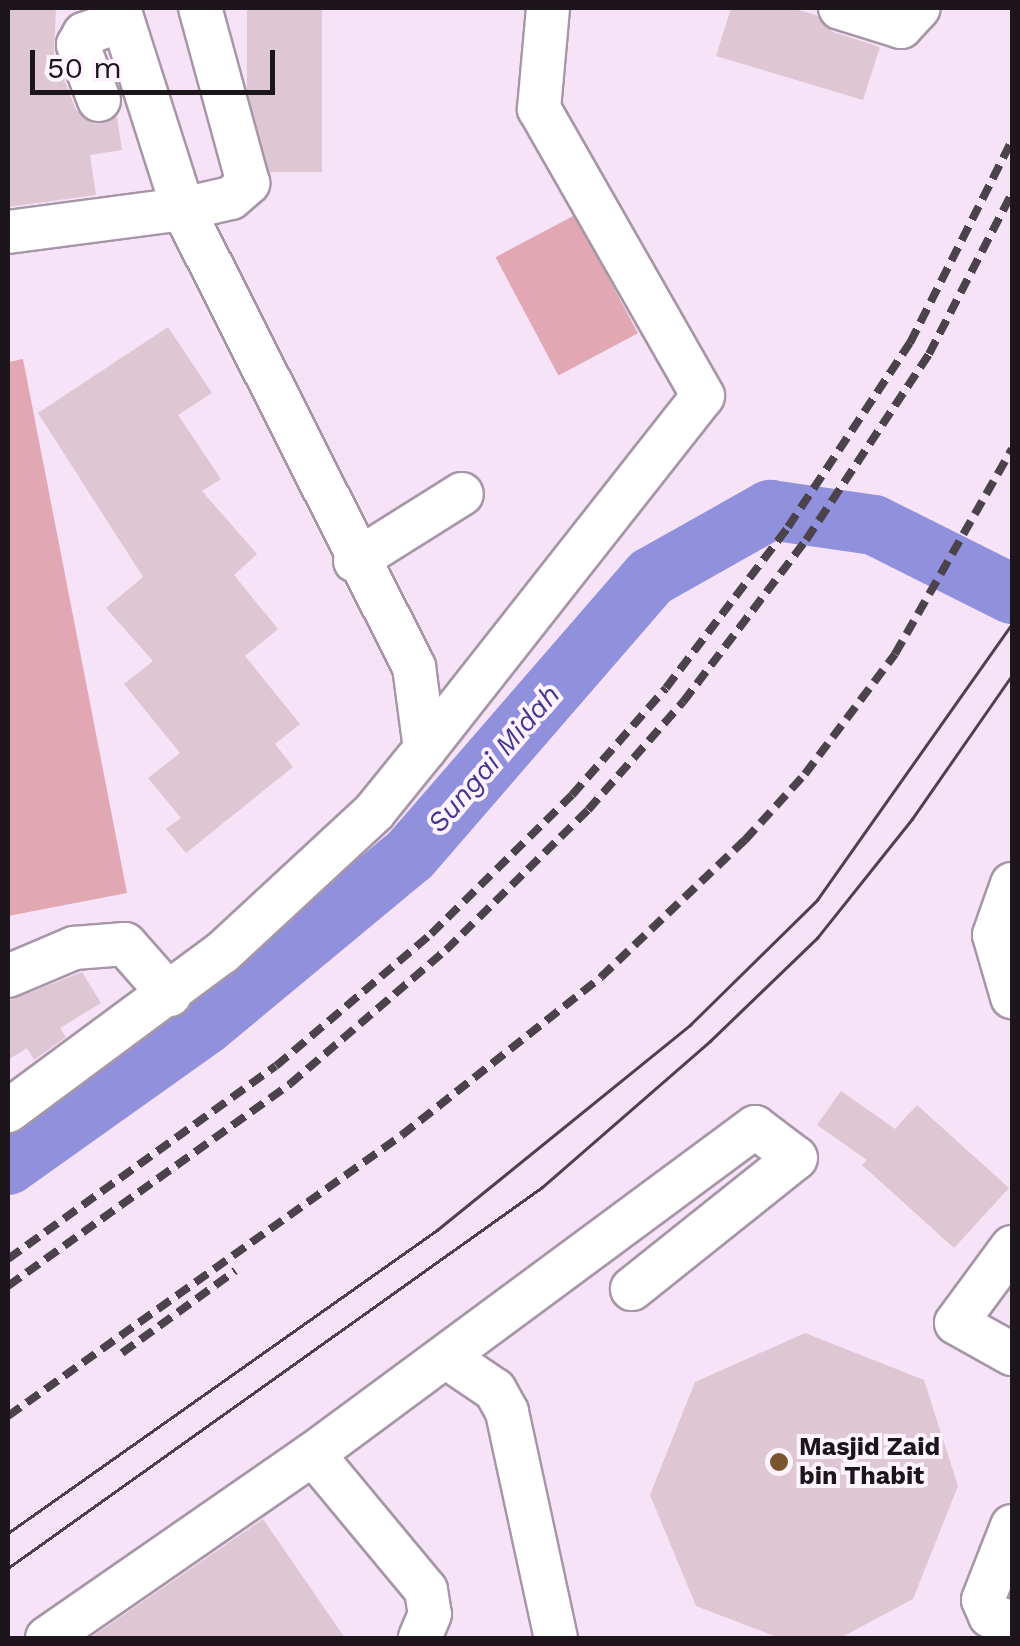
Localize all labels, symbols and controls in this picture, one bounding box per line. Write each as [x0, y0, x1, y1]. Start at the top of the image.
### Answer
scale bar [35, 30, 280, 92]
text: 50 m [47, 50, 122, 85]
water label: Sungai Midah [421, 678, 567, 840]
place label: Masjid Zaid bin Thabit [799, 1433, 940, 1492]
marker: Masjid Zaid bin Thabit [768, 1451, 790, 1473]

